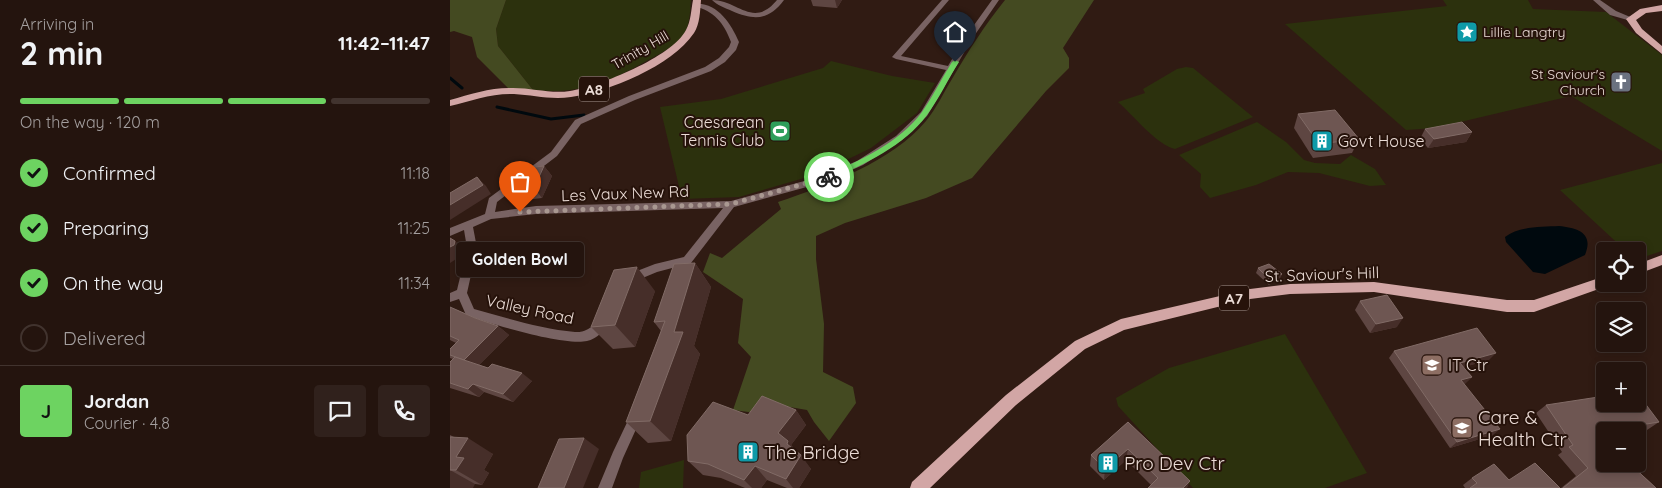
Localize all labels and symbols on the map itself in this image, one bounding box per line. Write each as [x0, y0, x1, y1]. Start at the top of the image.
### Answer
pin [934, 11, 976, 62]
place icon: Lillie Langtry [1455, 20, 1479, 44]
place label: Lillie Langtry [1483, 23, 1565, 41]
street label: Trinity Hill [608, 26, 672, 74]
place label: St Saviour's Church [1531, 65, 1605, 99]
church icon: St Saviour's Church [1609, 70, 1633, 94]
road number: A8 [579, 76, 609, 102]
place label: Caesarean Tennis Club [681, 112, 764, 150]
sports icon: Caesarean Tennis Club [768, 119, 792, 143]
building icon: Govt House [1310, 129, 1334, 153]
place label: Govt House [1338, 131, 1425, 151]
courier [804, 152, 854, 202]
pin [499, 161, 541, 212]
street label: Les Vaux New Rd [561, 181, 689, 205]
callout: Golden Bowl [456, 242, 584, 277]
street label: St. Saviour's Hill [1265, 262, 1379, 286]
road number: A7 [1219, 286, 1249, 310]
street label: Valley Road [484, 290, 576, 328]
school or university icon: IT Ctr [1420, 353, 1444, 377]
place label: IT Ctr [1448, 355, 1488, 375]
place label: Care & Health Ctr [1478, 405, 1568, 451]
school or university icon: Care & Health Ctr [1450, 416, 1474, 440]
building icon: The Bridge [736, 440, 760, 464]
place label: The Bridge [764, 440, 860, 464]
building icon: Pro Dev Ctr [1096, 451, 1120, 475]
place label: Pro Dev Ctr [1124, 451, 1225, 475]

